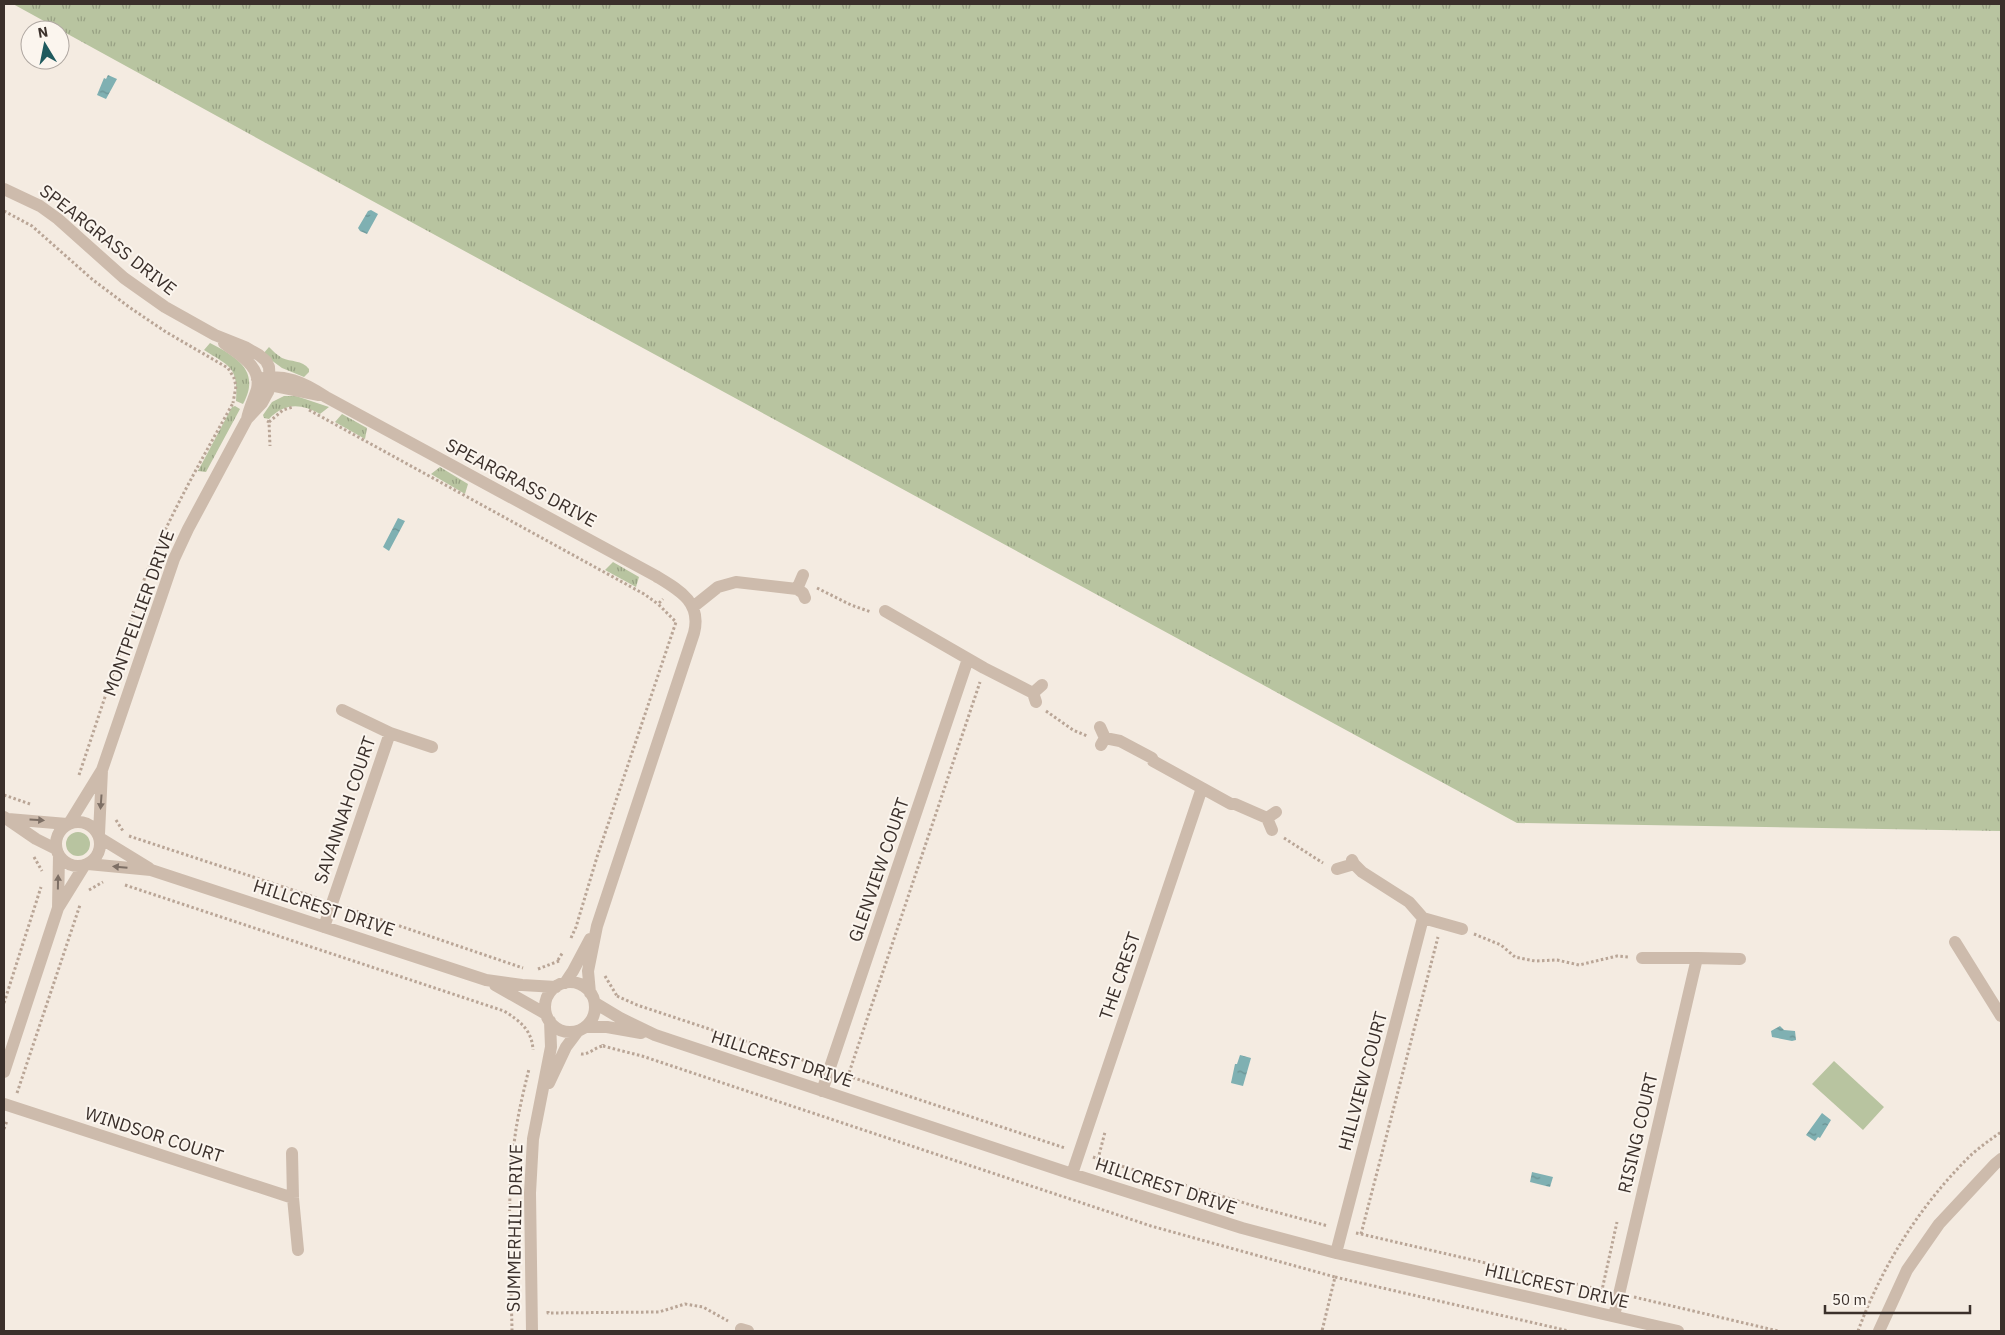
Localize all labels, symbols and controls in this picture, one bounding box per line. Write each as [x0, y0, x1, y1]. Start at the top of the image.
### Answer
north arrow [20, 20, 70, 70]
text: N [36, 22, 49, 42]
street label: SPEARGRASS DRIVE [35, 179, 181, 300]
street label: SPEARGRASS DRIVE [442, 433, 601, 532]
street label: MONTPELLIER DRIVE [98, 526, 179, 699]
street label: SAVANNAH COURT [309, 733, 381, 887]
one-way arrow [97, 794, 105, 810]
street label: GLENVIEW COURT [843, 795, 914, 945]
one-way arrow [30, 817, 46, 825]
one-way arrow [111, 862, 127, 870]
one-way arrow [54, 873, 62, 889]
street label: HILLCREST DRIVE [250, 874, 398, 941]
street label: THE CREST [1094, 929, 1145, 1023]
street label: HILLVIEW COURT [1333, 1009, 1392, 1153]
street label: HILLCREST DRIVE [708, 1025, 856, 1092]
street label: RISING COURT [1612, 1070, 1663, 1195]
street label: WINDSOR COURT [82, 1101, 226, 1168]
street label: SUMMERHILL DRIVE [502, 1144, 527, 1312]
street label: HILLCREST DRIVE [1092, 1152, 1240, 1219]
street label: HILLCREST DRIVE [1483, 1258, 1632, 1313]
scale bar [1825, 1282, 1970, 1314]
text: 50 m [1832, 1290, 1867, 1309]

